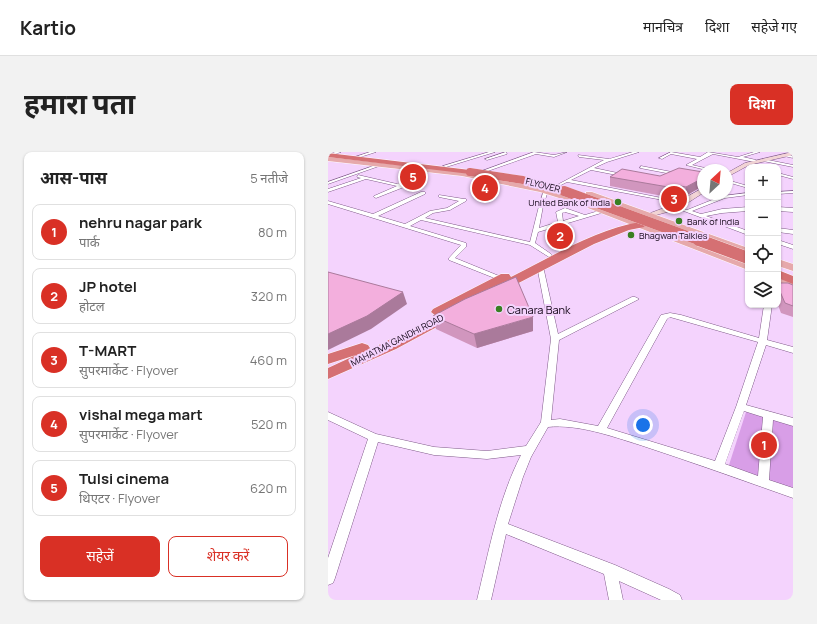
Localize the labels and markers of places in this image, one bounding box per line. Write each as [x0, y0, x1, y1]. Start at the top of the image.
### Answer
pin: 5 [400, 162, 426, 192]
pin: 4 [472, 173, 498, 203]
pin: 3 [661, 184, 687, 214]
place label: United Bank of India [528, 196, 610, 209]
marker: United Bank of India [613, 197, 623, 207]
place label: Bank of India [687, 215, 739, 228]
marker: Bank of India [674, 216, 684, 226]
pin: 2 [547, 221, 573, 251]
place label: Bhagwan Talkies [639, 229, 708, 242]
marker: Bhagwan Talkies [626, 230, 636, 240]
place label: Canara Bank [507, 302, 571, 317]
marker: Canara Bank [494, 304, 504, 314]
pin: 1 [751, 430, 777, 460]

